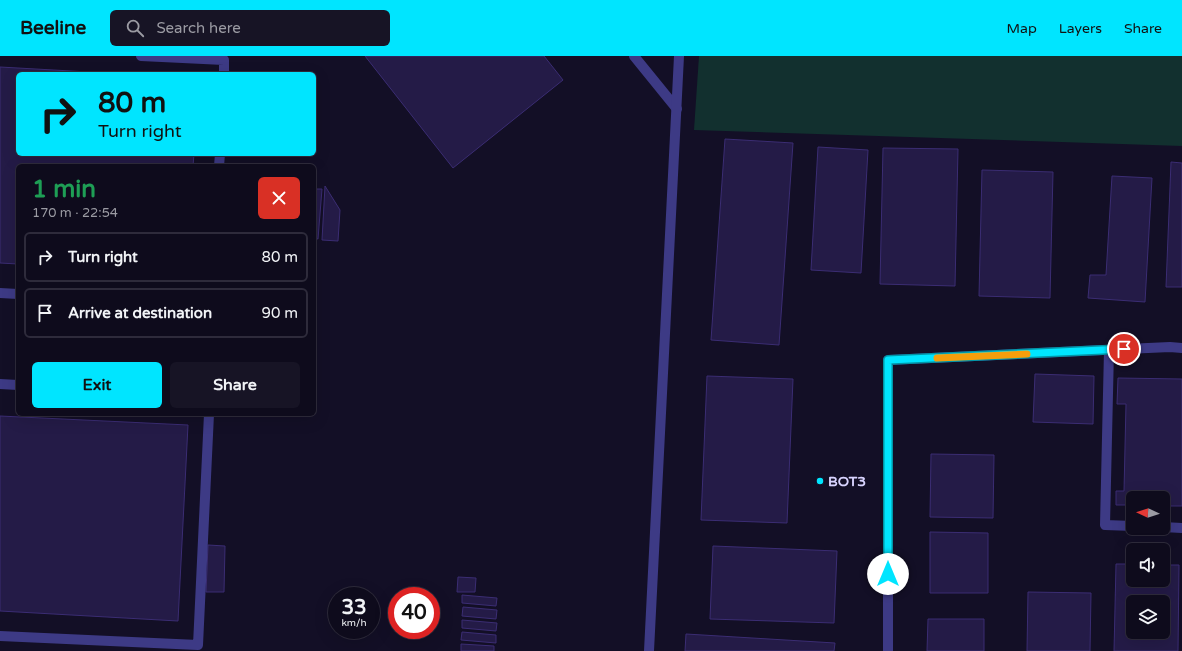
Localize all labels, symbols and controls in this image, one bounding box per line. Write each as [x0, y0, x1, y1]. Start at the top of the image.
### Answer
search box [110, 10, 390, 46]
text: Beeline [20, 17, 86, 39]
icon: search [124, 17, 146, 39]
text: Search here [156, 19, 241, 37]
text: Map [1007, 20, 1037, 37]
text: Layers [1059, 20, 1102, 37]
text: Share [1124, 20, 1162, 37]
text: 80 m [98, 86, 166, 120]
icon: right [32, 88, 84, 140]
text: Turn right [98, 120, 182, 142]
text: 1 min [32, 175, 96, 204]
button: close [258, 177, 300, 219]
text: 170 m · 22:54 [32, 205, 118, 221]
icon: right [34, 246, 56, 268]
text: Turn right [68, 248, 138, 266]
text: 80 m [261, 248, 298, 266]
icon: arrive [34, 302, 56, 324]
text: Arrive at destination [68, 304, 212, 322]
text: 90 m [261, 304, 298, 322]
pin [1107, 332, 1141, 366]
icon: arrive [1113, 338, 1135, 360]
button: Exit [32, 362, 162, 408]
button: Share [170, 362, 300, 408]
place label: BOT3 [828, 473, 866, 490]
marker: BOT3 [815, 476, 825, 486]
north arrow [1126, 491, 1170, 535]
map controls [1126, 491, 1170, 639]
button: sound [1126, 543, 1170, 587]
position arrow [867, 553, 909, 595]
speed limit sign: 40 [388, 587, 440, 639]
button: layers [1126, 595, 1170, 639]
text: 33 [341, 596, 367, 620]
text: km/h [341, 617, 367, 629]

